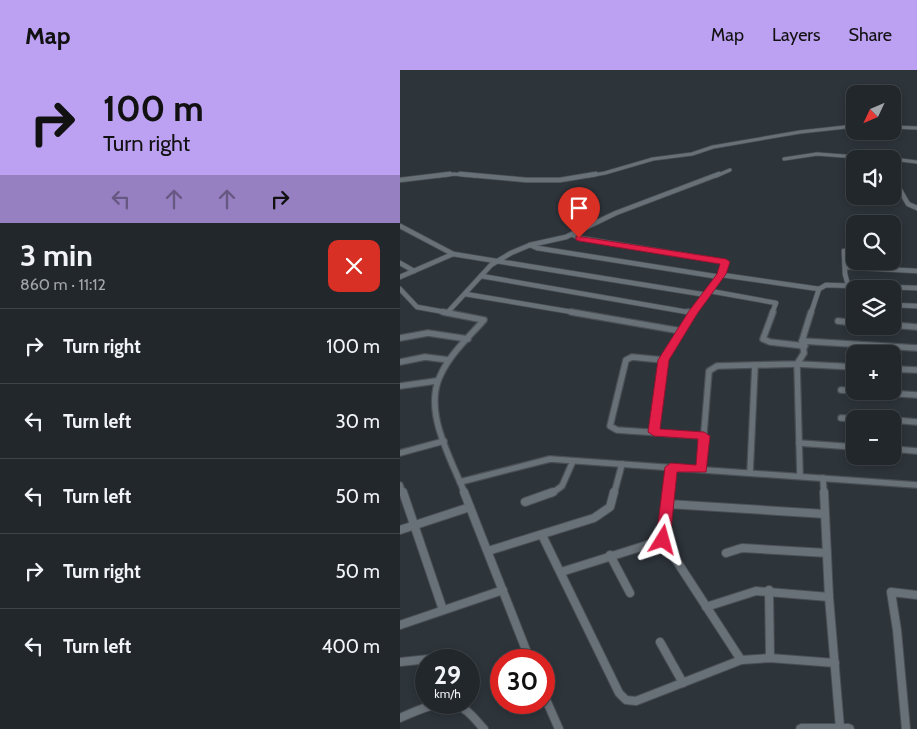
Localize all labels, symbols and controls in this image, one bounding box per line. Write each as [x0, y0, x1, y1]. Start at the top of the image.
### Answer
text: Map [25, 21, 71, 50]
text: Map [711, 24, 744, 46]
text: Layers [772, 24, 821, 46]
text: Share [849, 24, 892, 46]
north arrow [846, 85, 901, 140]
map controls [846, 85, 901, 465]
text: 100 m [103, 87, 204, 130]
icon: right [20, 90, 85, 155]
text: Turn right [103, 130, 190, 157]
button: sound [846, 150, 901, 205]
icon: left [107, 185, 135, 213]
icon: ahead [160, 185, 188, 213]
icon: ahead [213, 185, 241, 213]
icon: right [266, 185, 294, 213]
pin [558, 187, 600, 238]
icon: arrive [565, 194, 593, 222]
button: search [846, 215, 901, 270]
text: 3 min [20, 237, 93, 274]
button: close [328, 240, 380, 292]
text: 860 m · 11:12 [20, 275, 106, 294]
button: layers [846, 280, 901, 335]
icon: right [20, 332, 48, 360]
text: Turn right [63, 335, 141, 358]
text: 100 m [326, 335, 380, 358]
button: + [846, 345, 901, 400]
icon: left [20, 407, 48, 435]
text: Turn left [63, 410, 131, 433]
text: 30 m [336, 410, 380, 433]
button: − [846, 410, 901, 465]
icon: left [20, 482, 48, 510]
text: Turn left [63, 485, 131, 508]
text: 50 m [336, 485, 380, 508]
position arrow [636, 513, 688, 565]
icon: right [20, 557, 48, 585]
text: Turn right [63, 560, 141, 583]
text: 50 m [336, 560, 380, 583]
icon: left [20, 632, 48, 660]
text: Turn left [63, 635, 131, 658]
text: 400 m [322, 635, 380, 658]
speed limit sign: 30 [490, 649, 555, 714]
text: 29 [434, 660, 461, 690]
text: km/h [434, 686, 461, 701]

